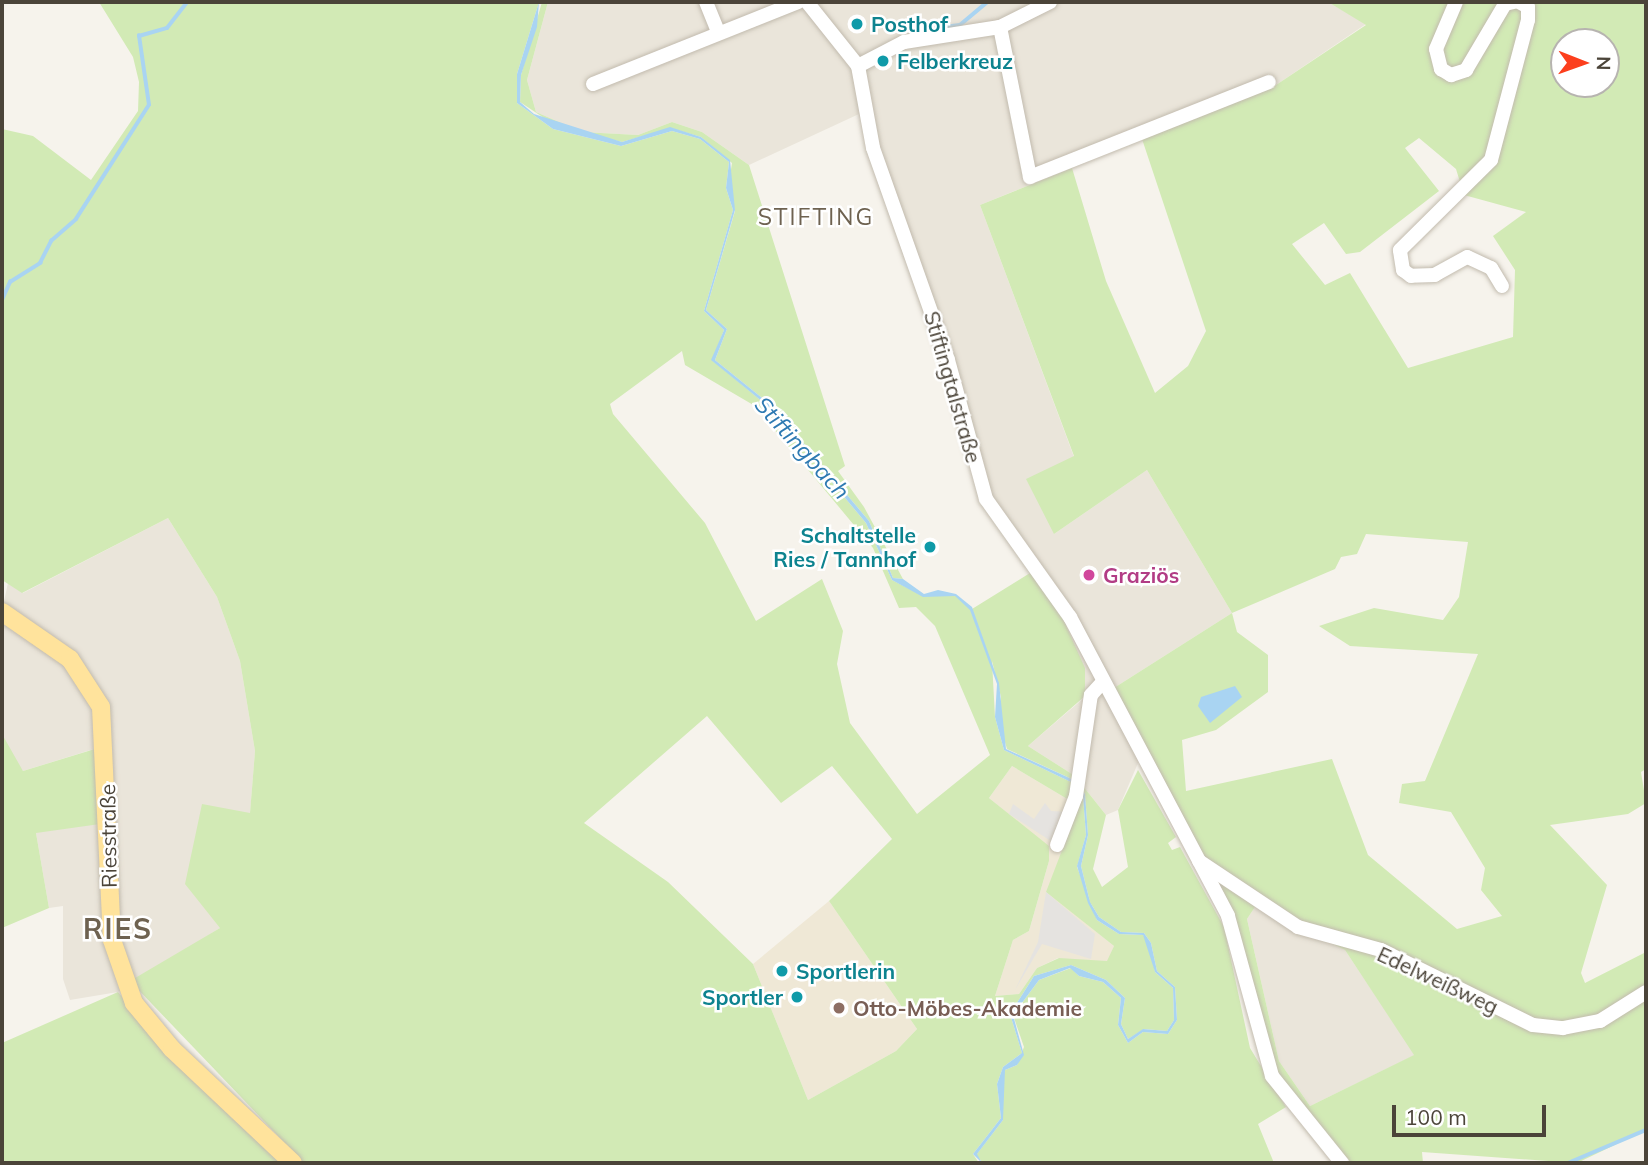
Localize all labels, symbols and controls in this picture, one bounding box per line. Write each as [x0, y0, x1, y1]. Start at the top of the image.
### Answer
place label: Posthof [871, 11, 948, 37]
marker: Posthof [849, 16, 865, 32]
north arrow [1550, 28, 1620, 98]
place label: Felberkreuz [897, 48, 1013, 74]
marker: Felberkreuz [875, 53, 891, 69]
text: N [1592, 56, 1616, 71]
district label: STIFTING [759, 203, 873, 231]
street label: Stiftingtalstraße [919, 308, 987, 466]
water label: Stiftingbach [749, 391, 855, 505]
place label: Schaltstelle Ries / Tannhof [773, 522, 916, 572]
marker: Schaltstelle Ries / Tannhof [922, 539, 938, 555]
place label: Graziös [1103, 562, 1179, 588]
marker: Graziös [1081, 567, 1097, 583]
street label: Riesstraße [94, 784, 122, 888]
district label: RIES [83, 912, 153, 946]
street label: Edelweißweg [1373, 941, 1503, 1019]
place label: Sportlerin [796, 958, 895, 984]
marker: Sportlerin [774, 963, 790, 979]
place label: Sportler [702, 984, 783, 1010]
marker: Sportler [789, 989, 805, 1005]
place label: Otto-Möbes-Akademie [853, 995, 1082, 1021]
marker: Otto-Möbes-Akademie [831, 1000, 847, 1016]
scale bar [1396, 1092, 1550, 1136]
text: 100 m [1405, 1104, 1467, 1130]

